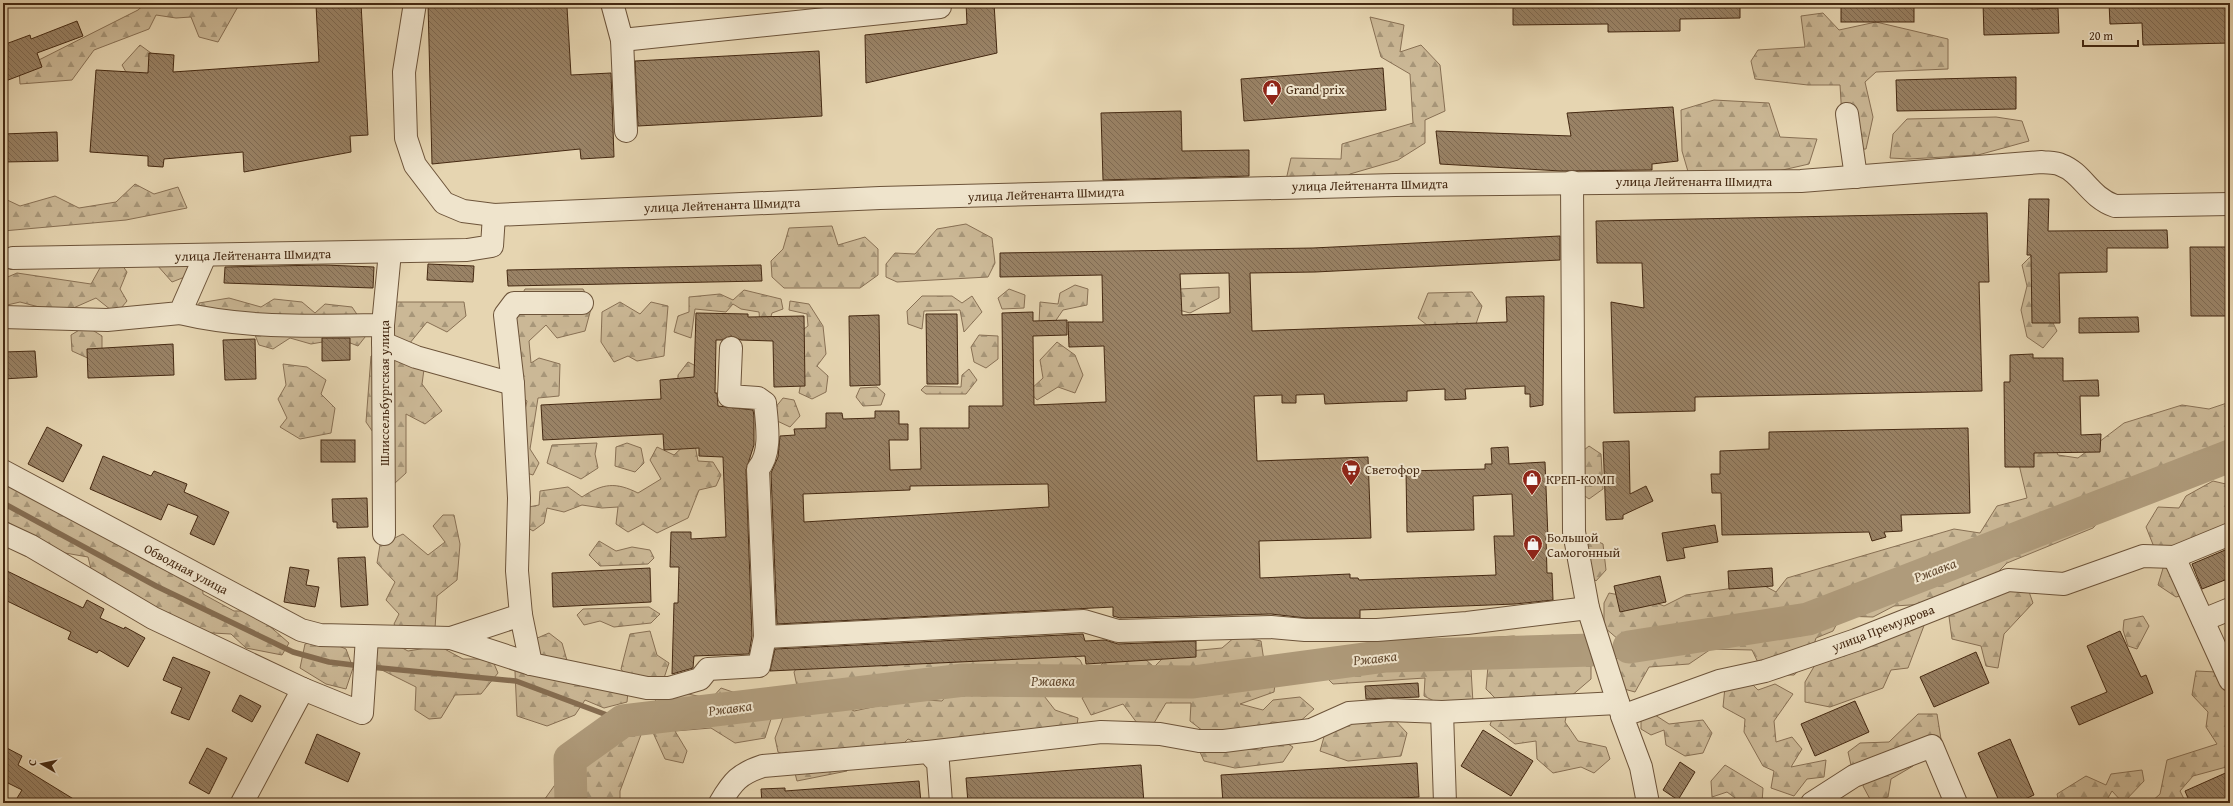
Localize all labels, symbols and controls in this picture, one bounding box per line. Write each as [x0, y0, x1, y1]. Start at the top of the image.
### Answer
scale bar [2083, 22, 2138, 48]
text: 20 m [2089, 27, 2113, 44]
shop icon: Grand prix [1261, 78, 1283, 106]
place label: Grand prix [1286, 80, 1345, 99]
street label: улица Лейтенанта Шмидта [1615, 172, 1773, 191]
street label: улица Лейтенанта Шмидта [1291, 174, 1449, 196]
street label: улица Лейтенанта Шмидта [966, 182, 1125, 206]
street label: улица Лейтенанта Шмидта [642, 193, 801, 217]
street label: улица Лейтенанта Шмидта [174, 244, 332, 266]
street label: Шлиссельбургская улица [375, 319, 394, 466]
supermarket icon: Светофор [1340, 458, 1362, 486]
place label: Светофор [1365, 460, 1420, 479]
shop icon: КРЕП-КОМП [1521, 468, 1543, 496]
place label: КРЕП-КОМП [1546, 470, 1615, 489]
place label: Большой Самогонный [1547, 528, 1620, 562]
shop icon: Большой Самогонный [1522, 533, 1544, 561]
street label: Обводная улица [141, 539, 232, 600]
water label: Ржавка [1910, 553, 1960, 588]
street label: улица Премудрова [1828, 599, 1938, 657]
water label: Ржавка [1351, 646, 1398, 670]
water label: Ржавка [1030, 671, 1075, 691]
water label: Ржавка [706, 695, 753, 721]
north arrow [22, 744, 62, 784]
text: С [24, 758, 41, 767]

